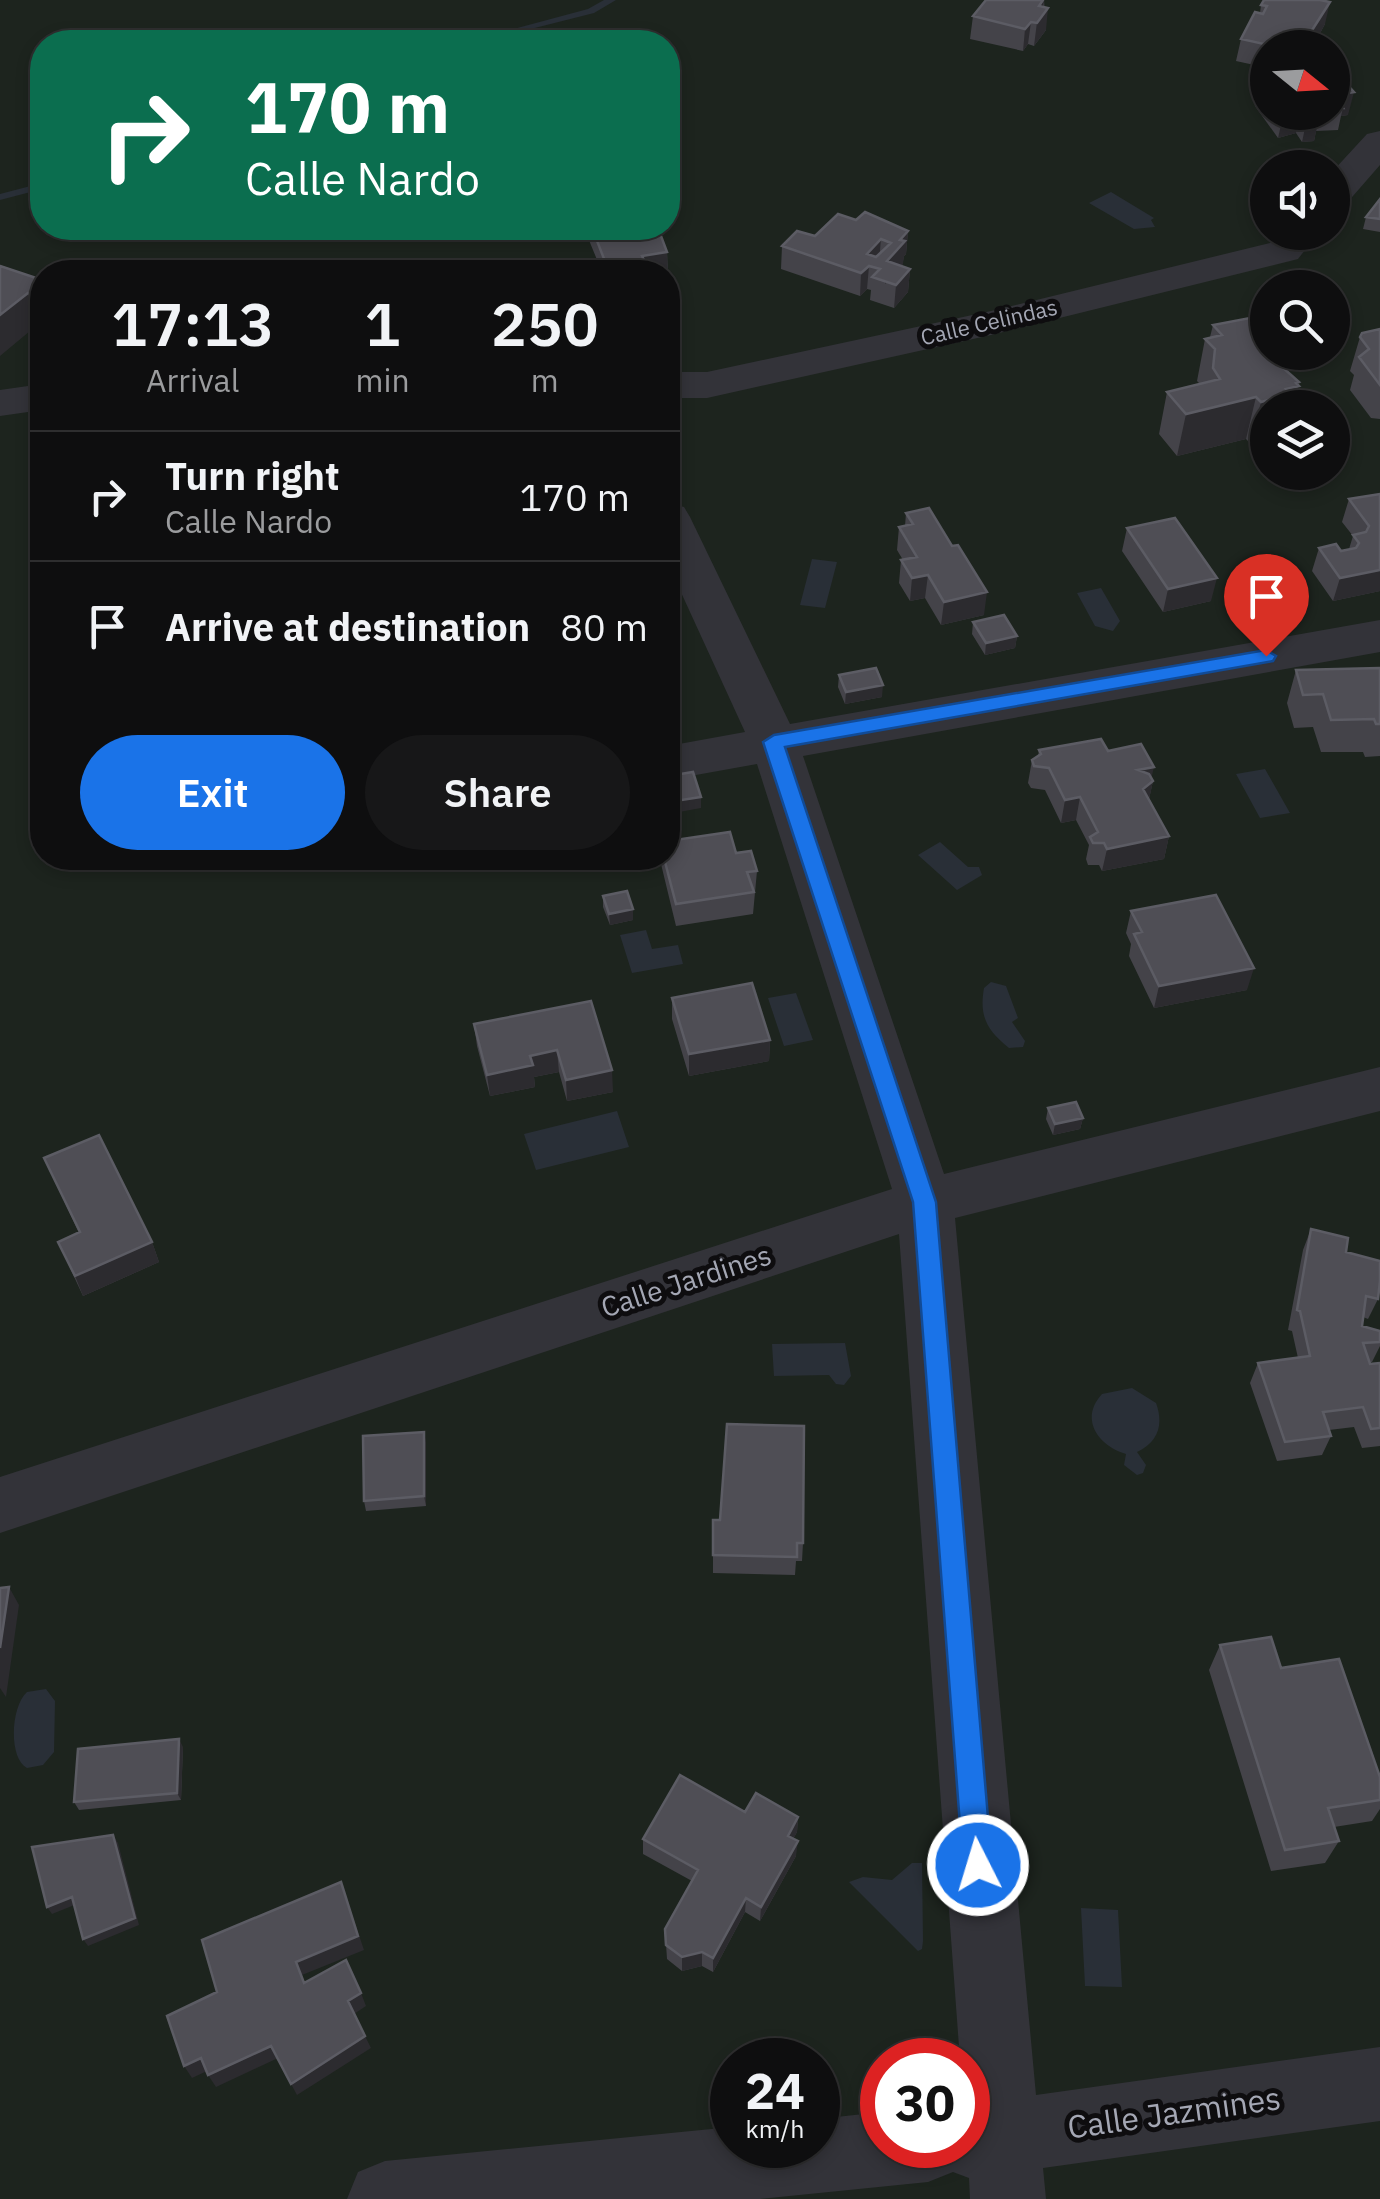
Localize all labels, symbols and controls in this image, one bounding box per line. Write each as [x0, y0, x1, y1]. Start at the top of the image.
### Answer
north arrow [1250, 30, 1350, 130]
map controls [1250, 30, 1350, 490]
text: 170 m [245, 61, 450, 152]
icon: right [80, 70, 210, 200]
text: Calle Nardo [245, 149, 480, 207]
button: sound [1250, 150, 1350, 250]
button: search [1250, 270, 1350, 370]
text: 17:13 [111, 284, 274, 363]
text: 1 [365, 284, 401, 363]
text: 250 [491, 284, 599, 363]
street label: Calle Celindas [918, 292, 1060, 351]
text: Arrival [146, 359, 239, 401]
text: min [355, 359, 410, 401]
text: m [531, 359, 559, 401]
button: layers [1250, 390, 1350, 490]
text: Turn right [165, 451, 340, 500]
icon: right [80, 469, 135, 524]
text: 170 m [519, 472, 630, 521]
text: Calle Nardo [165, 500, 332, 542]
pin [1224, 554, 1309, 657]
icon: arrive [1239, 569, 1294, 624]
icon: arrive [80, 599, 135, 654]
text: Arrive at destination [165, 602, 530, 651]
text: 80 m [560, 602, 648, 651]
button: Exit [80, 735, 345, 850]
button: Share [365, 735, 630, 850]
street label: Calle Jardines [596, 1236, 776, 1325]
position arrow [926, 1813, 1030, 1917]
speed limit sign: 30 [860, 2038, 990, 2168]
text: 24 [745, 2058, 805, 2123]
street label: Calle Jazmines [1065, 2076, 1283, 2148]
text: km/h [746, 2112, 804, 2145]

